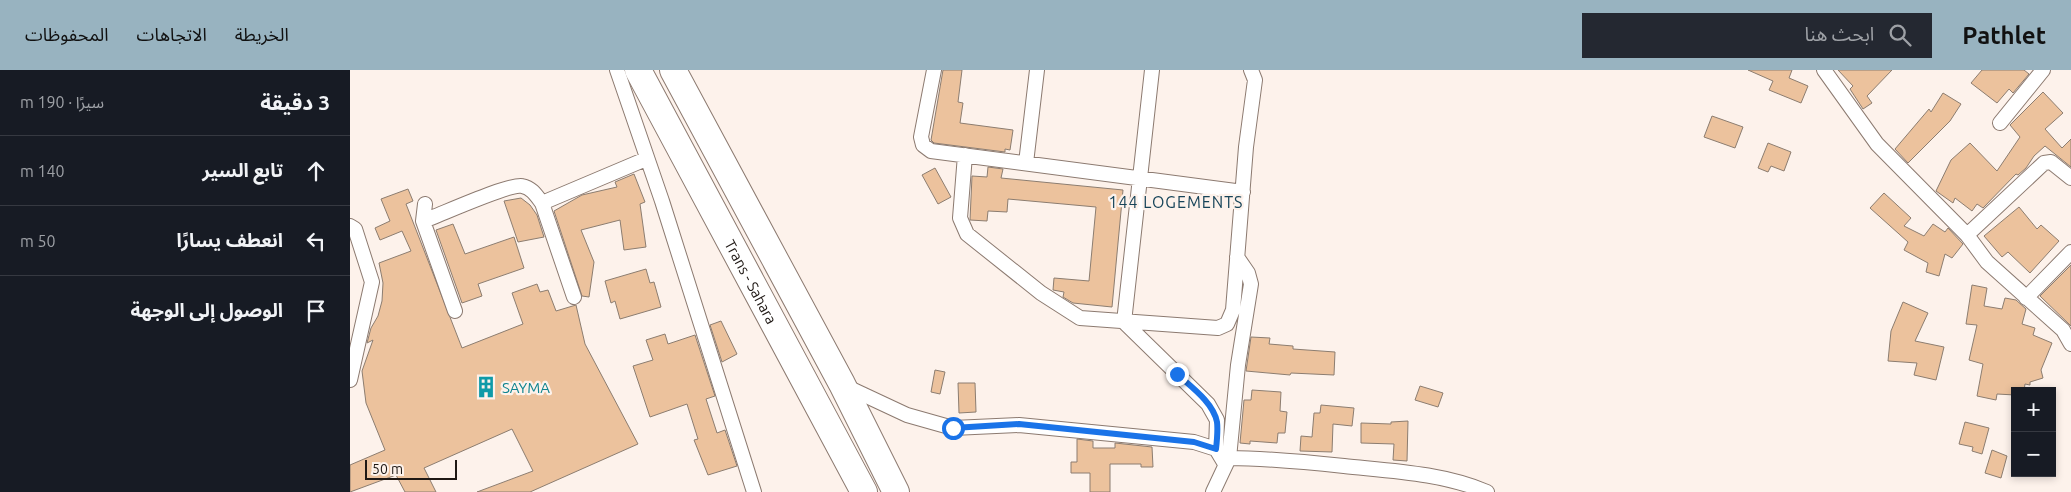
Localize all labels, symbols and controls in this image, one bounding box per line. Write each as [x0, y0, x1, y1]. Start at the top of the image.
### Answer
search box [1582, 13, 1932, 58]
icon: search [1886, 21, 1914, 49]
text: Pathlet [1962, 22, 2046, 49]
text: ابحث هنا [1805, 23, 1874, 45]
text: المحفوظات [25, 24, 109, 44]
text: الاتجاهات [137, 24, 207, 44]
text: الخريطة [235, 24, 289, 44]
text: 3 دقيقة [260, 90, 330, 114]
text: سيرًا · 190 m [20, 93, 104, 111]
icon: ahead [302, 157, 330, 185]
text: تابع السير [202, 159, 283, 181]
text: 140 m [20, 162, 65, 180]
district label: 144 LOGEMENTS [1109, 193, 1243, 211]
icon: left [302, 227, 330, 255]
text: انعطف يسارًا [176, 229, 283, 251]
text: 50 m [20, 232, 56, 250]
street label: Trans - Sahara [722, 237, 781, 327]
icon: arrive [302, 297, 330, 325]
text: الوصول إلى الوجهة [131, 299, 283, 321]
route end [1166, 363, 1189, 386]
building icon: SAYMA [473, 374, 499, 400]
place label: SAYMA [502, 379, 550, 396]
map controls [2011, 387, 2056, 477]
button: + [2011, 387, 2056, 432]
route start [942, 417, 965, 440]
button: − [2011, 432, 2056, 477]
scale bar [365, 457, 458, 480]
text: 50 m [372, 461, 403, 477]

